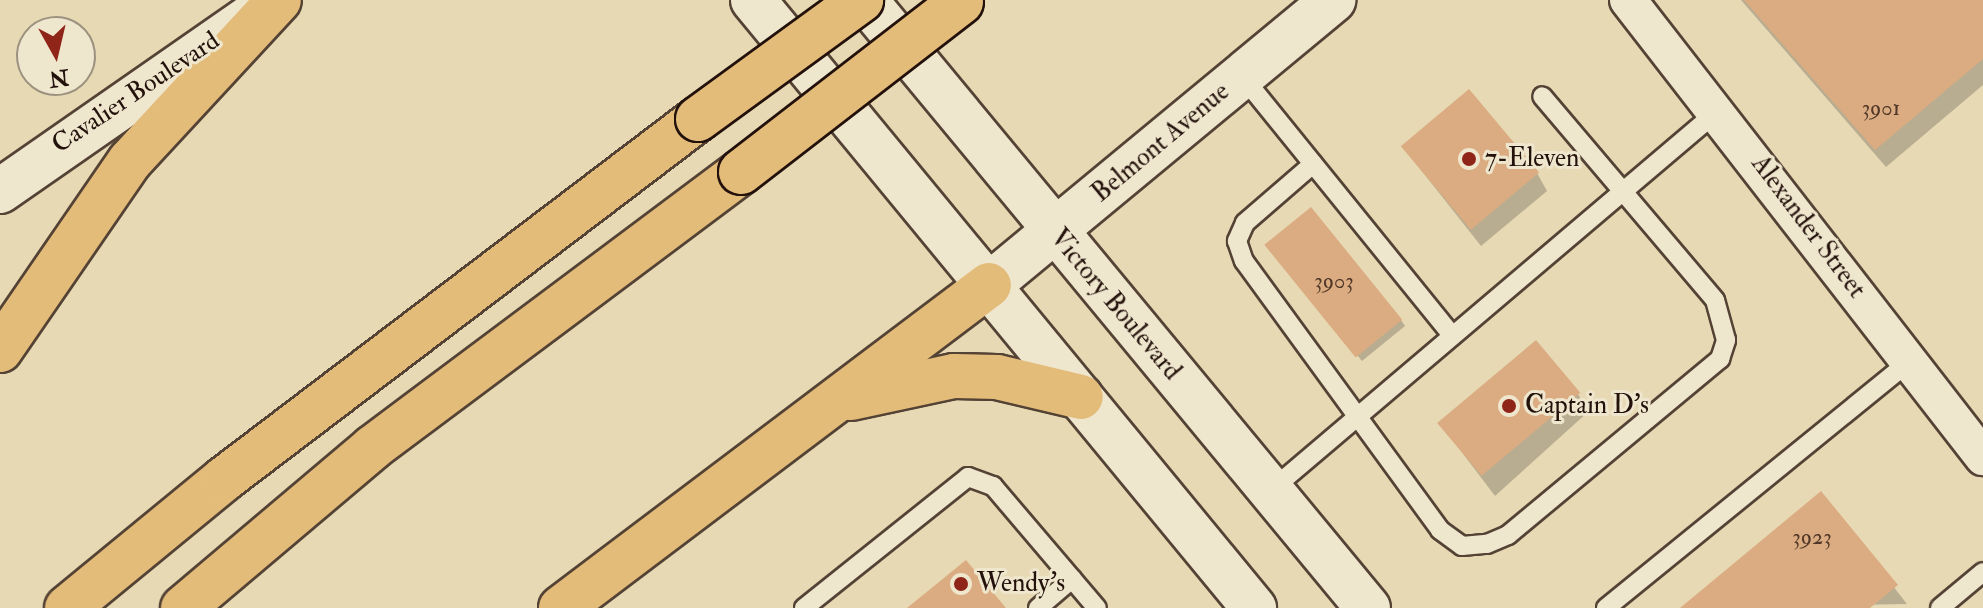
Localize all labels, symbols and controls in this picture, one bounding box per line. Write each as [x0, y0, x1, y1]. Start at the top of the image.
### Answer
north arrow [16, 16, 96, 96]
street label: Cavalier Boulevard [46, 26, 226, 160]
text: N [47, 63, 71, 93]
street label: Belmont Avenue [1086, 77, 1236, 209]
house number: 3901 [1862, 96, 1900, 122]
place label: 7-Eleven [1485, 143, 1579, 175]
street label: Alexander Street [1744, 149, 1872, 305]
marker: 7-Eleven [1460, 150, 1478, 168]
street label: Victory Boulevard [1043, 223, 1187, 387]
house number: 3903 [1314, 269, 1354, 295]
place label: Captain D's [1525, 390, 1649, 422]
marker: Captain D's [1500, 397, 1518, 415]
house number: 3923 [1792, 525, 1832, 551]
place label: Wendy's [977, 568, 1065, 600]
marker: Wendy's [952, 575, 970, 593]

